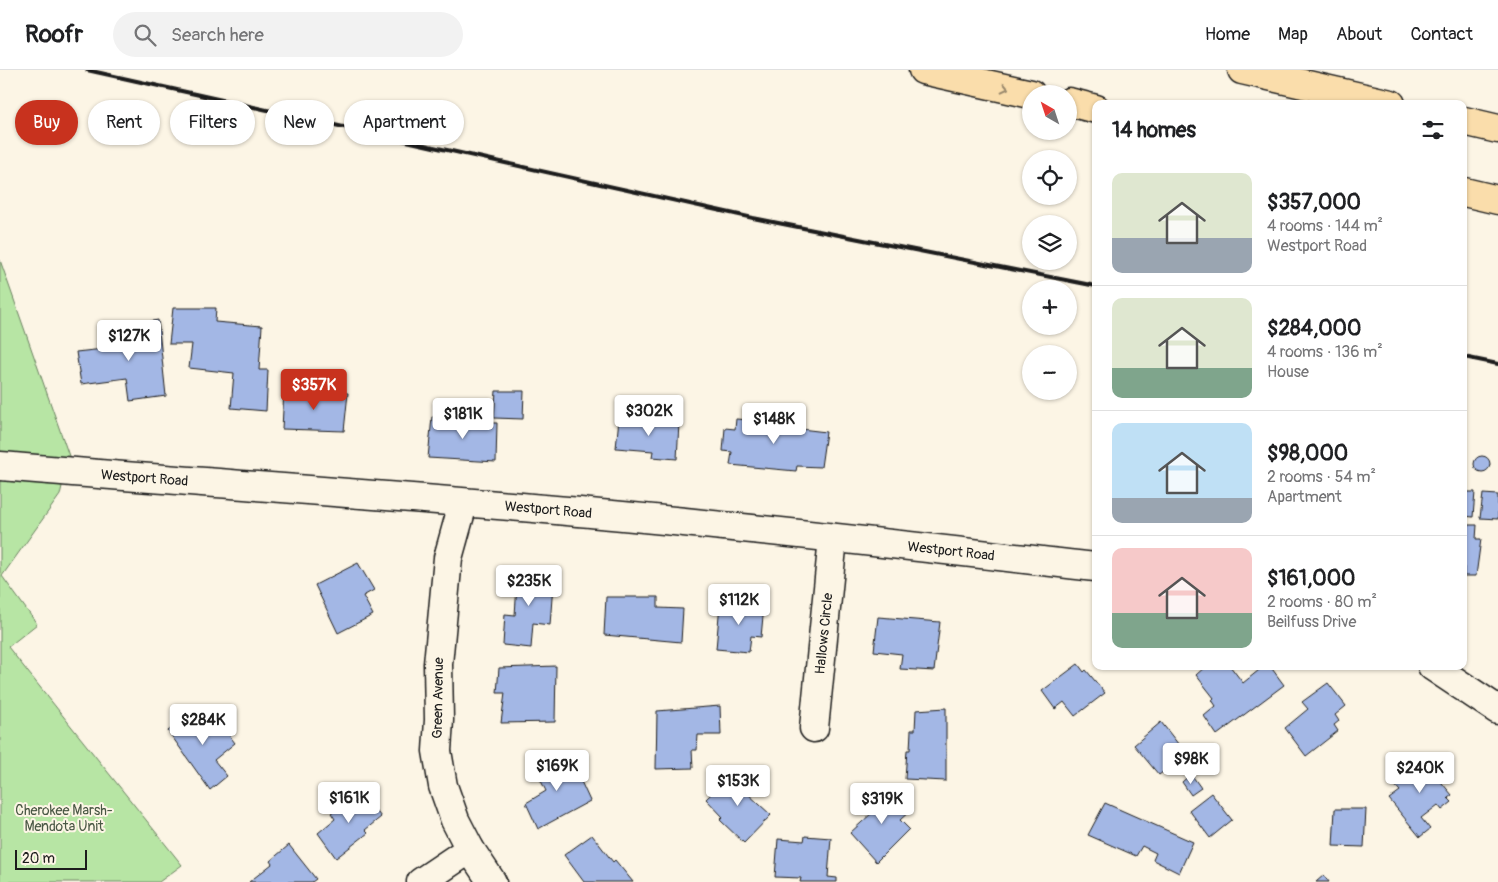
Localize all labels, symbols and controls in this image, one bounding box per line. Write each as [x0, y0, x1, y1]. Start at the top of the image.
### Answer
search box [113, 12, 463, 57]
text: Roofr [25, 20, 83, 49]
icon: search [131, 21, 159, 49]
text: Search here [171, 23, 264, 47]
text: Home [1205, 23, 1250, 46]
text: Map [1278, 23, 1308, 46]
text: About [1336, 23, 1382, 46]
text: Contact [1410, 23, 1473, 46]
one-way arrow [1001, 82, 1010, 93]
north arrow [1022, 85, 1078, 140]
map controls [1022, 85, 1077, 400]
chip: Buy [15, 100, 78, 145]
chip: Rent [88, 100, 160, 145]
chip: Filters [170, 100, 255, 145]
chip: New [265, 100, 334, 145]
chip: Apartment [344, 100, 464, 145]
icon: filters [1419, 116, 1447, 144]
text: 14 homes [1112, 117, 1196, 144]
button: locate [1022, 150, 1077, 205]
text: $357,000 [1267, 189, 1361, 216]
icon: home [1152, 193, 1212, 253]
button: layers [1022, 215, 1077, 270]
text: 4 rooms · 144 m² [1267, 216, 1383, 236]
text: Westport Road [1267, 236, 1367, 256]
button: + [1022, 280, 1077, 335]
text: $284,000 [1267, 315, 1361, 342]
icon: home [1152, 318, 1212, 378]
pin: $127K [94, 320, 164, 362]
text: $127K [108, 326, 150, 346]
text: 4 rooms · 136 m² [1267, 342, 1383, 362]
button: − [1022, 345, 1077, 400]
text: House [1267, 362, 1309, 382]
pin: $357K [279, 368, 349, 411]
text: $357K [292, 375, 336, 395]
pin: $302K [614, 394, 684, 437]
pin: $181K [428, 398, 498, 440]
text: $302K [625, 401, 673, 421]
pin: $148K [739, 402, 809, 445]
text: $181K [444, 404, 482, 424]
text: $148K [753, 409, 795, 429]
text: $98,000 [1267, 440, 1348, 467]
icon: home [1152, 443, 1212, 503]
street label: Westport Road [100, 466, 189, 489]
text: 2 rooms · 54 m² [1267, 467, 1376, 487]
text: Apartment [1267, 487, 1342, 507]
street label: Westport Road [504, 497, 593, 522]
street label: Westport Road [907, 537, 996, 564]
pin: $235K [494, 564, 564, 607]
text: $161,000 [1267, 565, 1355, 592]
icon: home [1152, 568, 1212, 628]
text: $235K [507, 571, 551, 591]
pin: $112K [704, 584, 774, 626]
text: $112K [719, 590, 759, 610]
street label: Hallows Circle [811, 592, 836, 675]
text: 2 rooms · 80 m² [1267, 592, 1377, 612]
text: Beilfuss Drive [1267, 612, 1356, 632]
street label: Green Avenue [429, 657, 447, 739]
pin: $284K [168, 704, 238, 746]
text: $284K [181, 710, 225, 730]
pin: $98K [1161, 742, 1221, 785]
text: $98K [1174, 749, 1208, 769]
pin: $169K [522, 750, 592, 792]
pin: $240K [1385, 752, 1455, 794]
text: $169K [536, 756, 578, 776]
text: $240K [1396, 758, 1444, 778]
pin: $153K [703, 764, 773, 807]
text: $153K [717, 771, 759, 791]
pin: $161K [314, 782, 384, 824]
pin: $319K [847, 782, 917, 825]
text: $161K [329, 788, 369, 808]
text: $319K [861, 789, 903, 809]
park label: Cherokee Marsh- Mendota Unit [15, 802, 113, 835]
scale bar [15, 847, 88, 870]
text: 20 m [22, 850, 55, 867]

